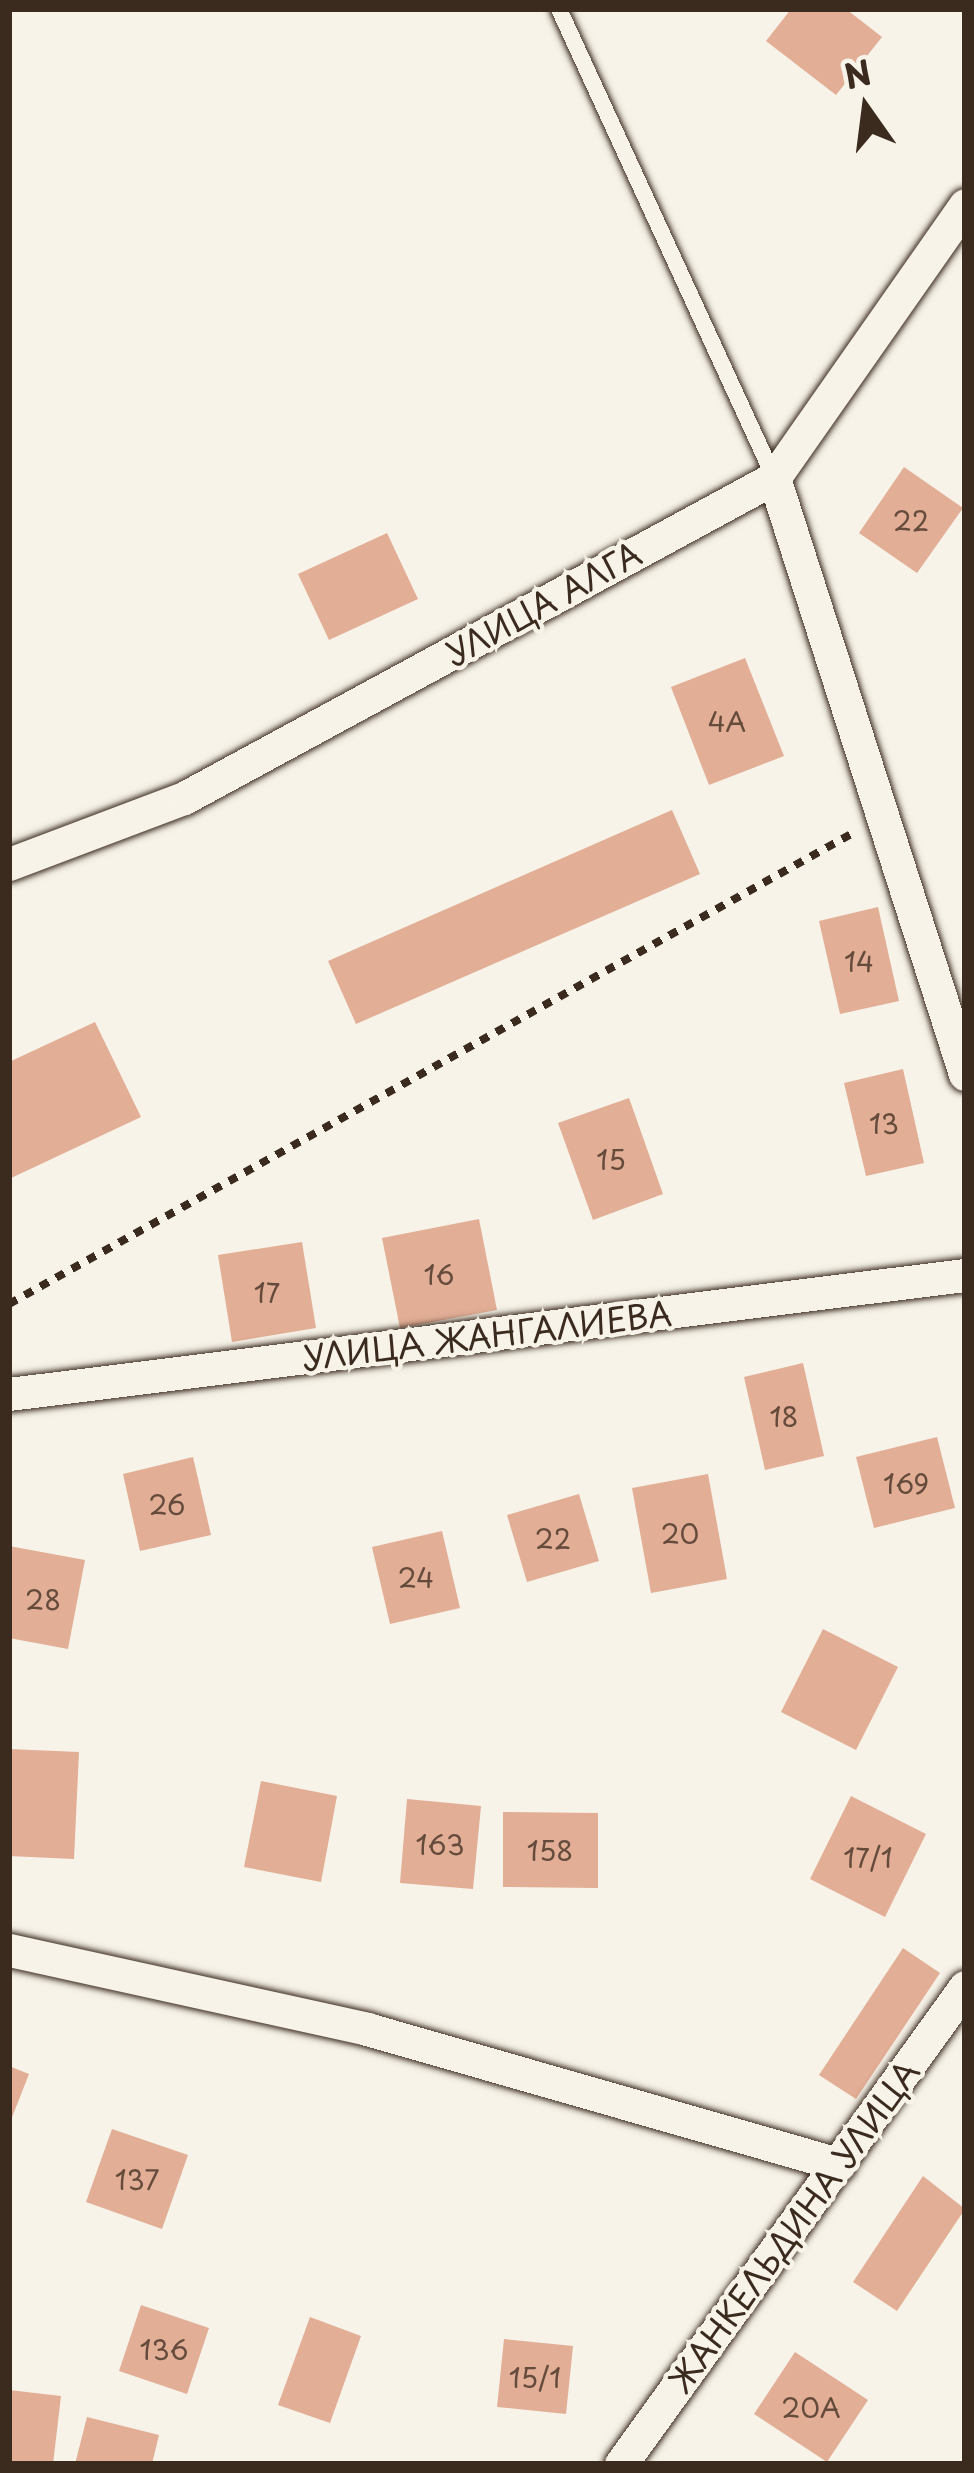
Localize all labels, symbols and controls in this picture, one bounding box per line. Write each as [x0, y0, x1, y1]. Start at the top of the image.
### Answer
text: N [839, 46, 876, 100]
north arrow [806, 48, 926, 168]
house number: 22 [893, 504, 929, 536]
street label: УЛИЦА АЛГА [437, 532, 649, 674]
house number: 4А [708, 705, 746, 737]
house number: 14 [844, 945, 874, 977]
house number: 13 [869, 1107, 899, 1139]
house number: 15 [596, 1143, 626, 1175]
house number: 16 [423, 1258, 455, 1290]
house number: 17 [254, 1276, 280, 1308]
street label: УЛИЦА ЖАНГАЛИЕВА [300, 1293, 674, 1377]
house number: 18 [770, 1400, 798, 1432]
house number: 169 [883, 1467, 929, 1499]
house number: 26 [148, 1488, 186, 1520]
house number: 20 [661, 1517, 699, 1549]
house number: 22 [535, 1522, 571, 1554]
house number: 24 [398, 1561, 434, 1593]
house number: 28 [25, 1583, 61, 1615]
house number: 163 [415, 1828, 465, 1860]
house number: 158 [527, 1834, 573, 1866]
house number: 17/1 [843, 1841, 893, 1873]
street label: ЖАНКЕЛЬДИНА УЛИЦА [659, 2052, 927, 2400]
house number: 137 [115, 2163, 159, 2195]
house number: 136 [140, 2333, 188, 2365]
house number: 15/1 [509, 2361, 561, 2393]
house number: 20А [781, 2391, 841, 2423]

